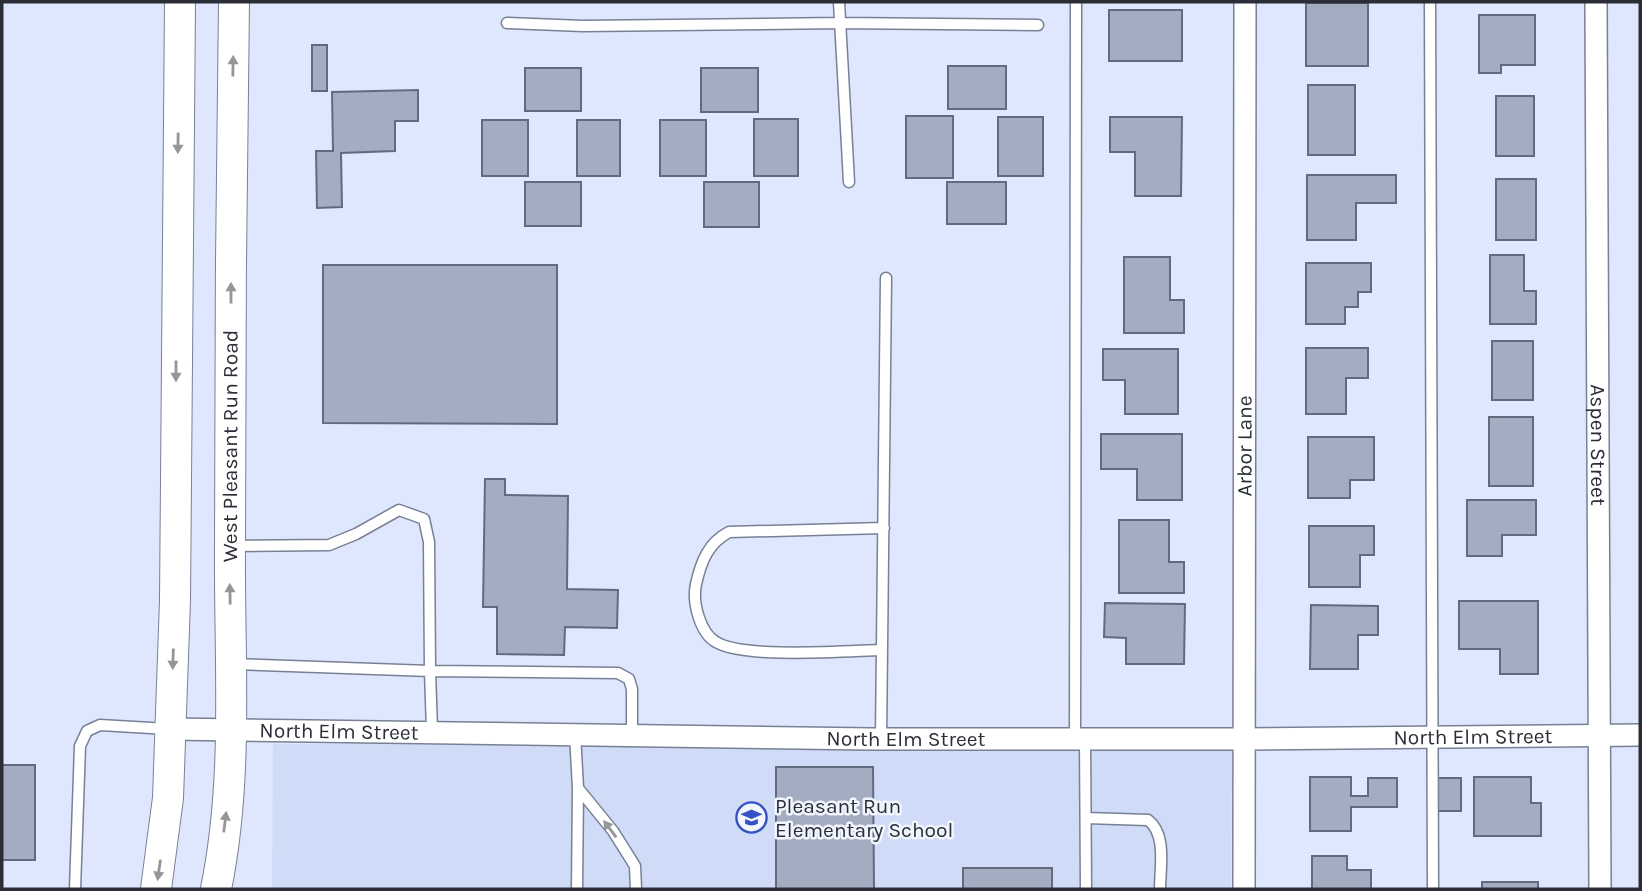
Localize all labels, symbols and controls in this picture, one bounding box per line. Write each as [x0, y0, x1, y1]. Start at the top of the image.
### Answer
one-way arrow [227, 55, 239, 77]
one-way arrow [172, 133, 184, 155]
one-way arrow [225, 282, 237, 304]
street label: West Pleasant Run Road [218, 330, 243, 562]
one-way arrow [171, 360, 182, 382]
street label: Aspen Street [1586, 384, 1610, 506]
street label: Arbor Lane [1232, 395, 1257, 497]
one-way arrow [224, 583, 236, 605]
one-way arrow [167, 648, 178, 670]
street label: North Elm Street [259, 718, 419, 745]
street label: North Elm Street [1393, 724, 1553, 749]
street label: North Elm Street [826, 726, 986, 751]
place label: Pleasant Run Elementary School [775, 794, 953, 842]
school or university icon: Pleasant Run Elementary School [735, 801, 769, 835]
one-way arrow [219, 810, 230, 832]
one-way arrow [603, 820, 618, 838]
one-way arrow [153, 859, 164, 881]

